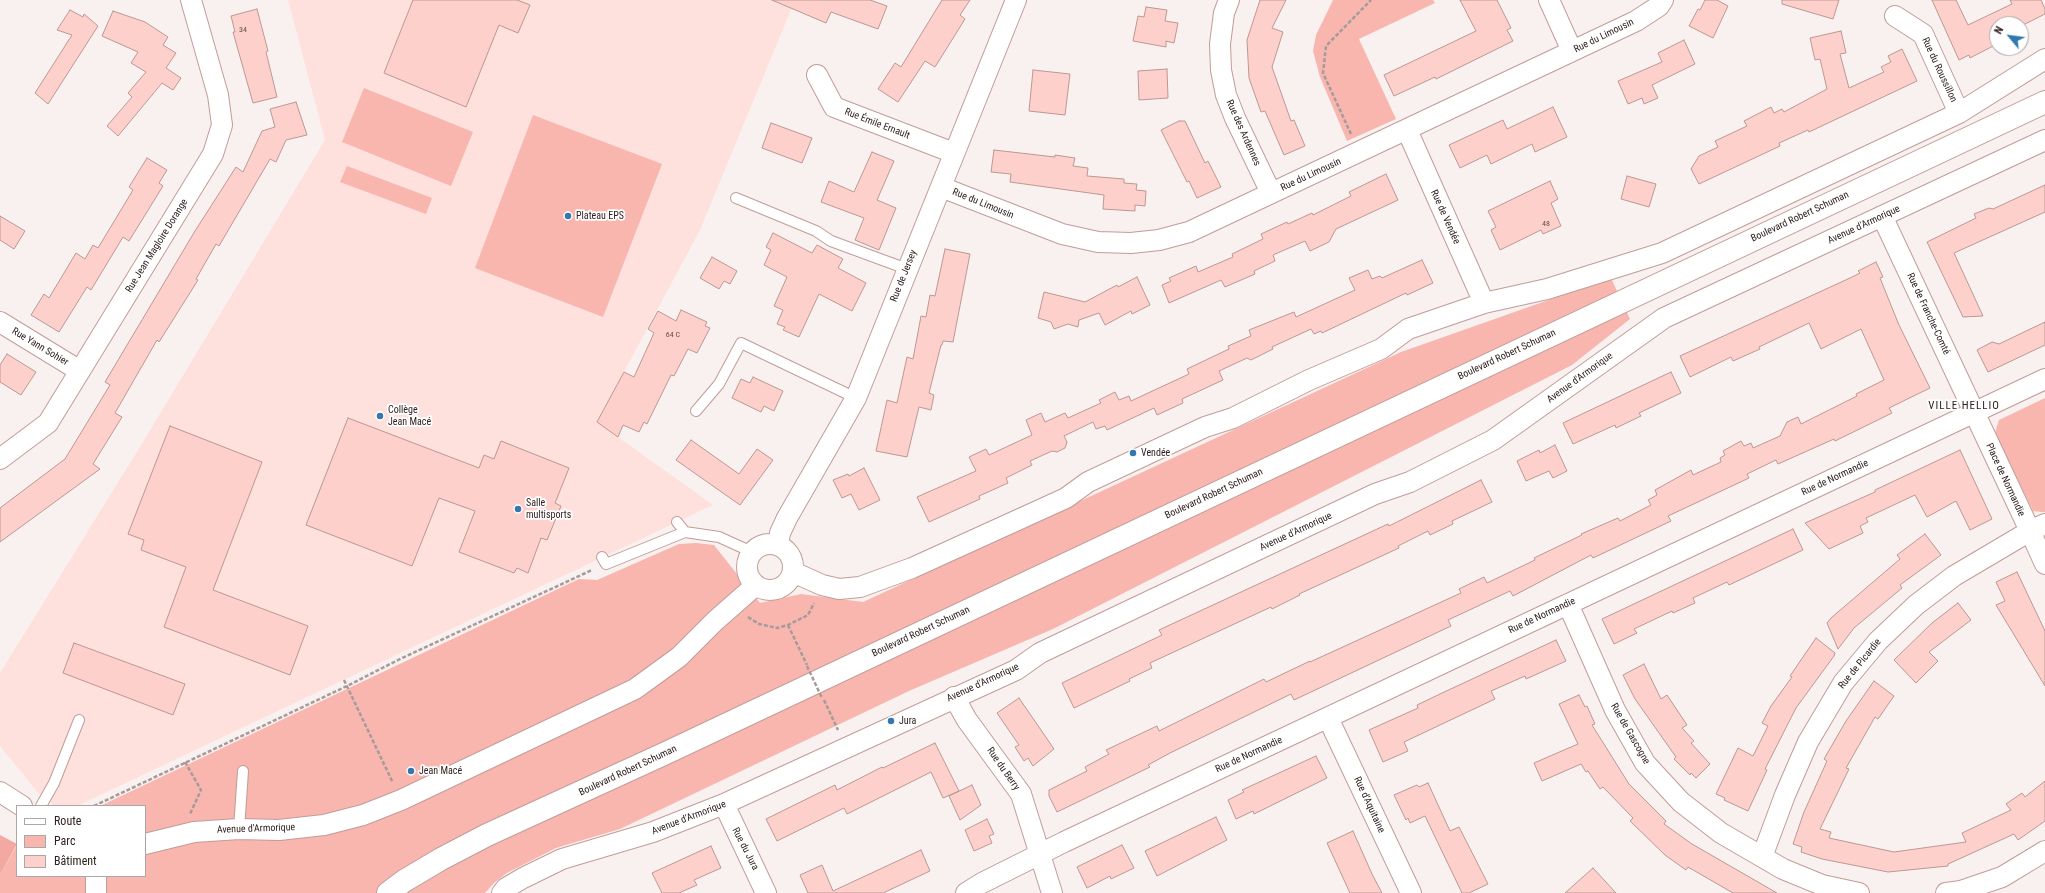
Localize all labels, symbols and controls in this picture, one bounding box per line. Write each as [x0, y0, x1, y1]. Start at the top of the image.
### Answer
street label: Rue du Limousin [1572, 16, 1636, 56]
north arrow [1989, 16, 2029, 56]
text: N [1992, 24, 2006, 37]
house number: 34 [239, 25, 247, 35]
street label: Rue du Roussillon [1919, 36, 1959, 104]
street label: Rue des Ardennes [1223, 98, 1263, 168]
street label: Rue Émile Ernault [843, 106, 911, 142]
street label: Rue du Limousin [1279, 156, 1343, 194]
street label: Rue du Limousin [950, 186, 1016, 222]
street label: Rue de Vendée [1428, 188, 1462, 246]
street label: Boulevard Robert Schuman [1749, 189, 1851, 245]
street label: Rue Jean Magloire Dorange [123, 197, 191, 295]
street label: Avenue d'Armorique [1826, 203, 1902, 247]
place label: Plateau EPS [576, 210, 624, 222]
marker: Plateau EPS [563, 211, 573, 221]
house number: 48 [1542, 219, 1550, 229]
street label: Rue de Jersey [888, 248, 920, 304]
street label: Rue de Franche-Comté [1904, 271, 1952, 357]
street label: Rue Yann Sohier [10, 325, 70, 369]
street label: Boulevard Robert Schuman [1456, 327, 1558, 383]
house number: 64 C [666, 330, 680, 340]
street label: Avenue d'Armorique [1545, 350, 1615, 406]
district label: VILLE HELLIO [1928, 399, 2000, 413]
place label: Collège Jean Macé [388, 404, 431, 428]
marker: Collège Jean Macé [375, 411, 385, 421]
street label: Place de Normandie [1983, 441, 2027, 519]
place label: Vendée [1141, 447, 1170, 459]
marker: Vendée [1128, 448, 1138, 458]
street label: Rue de Normandie [1800, 457, 1870, 499]
street label: Boulevard Robert Schuman [1163, 466, 1265, 522]
place label: Salle multisports [526, 497, 571, 520]
marker: Salle multisports [513, 504, 523, 514]
street label: Avenue d'Armorique [1258, 510, 1334, 554]
street label: Rue de Normandie [1507, 595, 1577, 637]
street label: Boulevard Robert Schuman [870, 604, 972, 660]
street label: Rue de Picardie [1836, 636, 1884, 692]
street label: Avenue d'Armorique [945, 661, 1021, 705]
street label: Rue de Gascogne [1608, 701, 1652, 767]
place label: Jura [899, 715, 916, 727]
marker: Jura [886, 716, 896, 726]
street label: Rue de Normandie [1214, 734, 1284, 776]
street label: Boulevard Robert Schuman [577, 743, 679, 799]
street label: Rue du Berry [984, 745, 1022, 793]
place label: Jean Macé [419, 765, 462, 777]
marker: Jean Macé [406, 766, 416, 776]
street label: Rue d'Aquitaine [1351, 775, 1387, 835]
street label: Avenue d'Armorique [650, 798, 728, 838]
legend [16, 805, 146, 877]
text: Route [54, 814, 81, 828]
street label: Avenue d'Armorique [217, 822, 295, 836]
street label: Rue du Jura [729, 826, 761, 872]
text: Parc [54, 834, 75, 848]
text: Bâtiment [54, 854, 97, 868]

